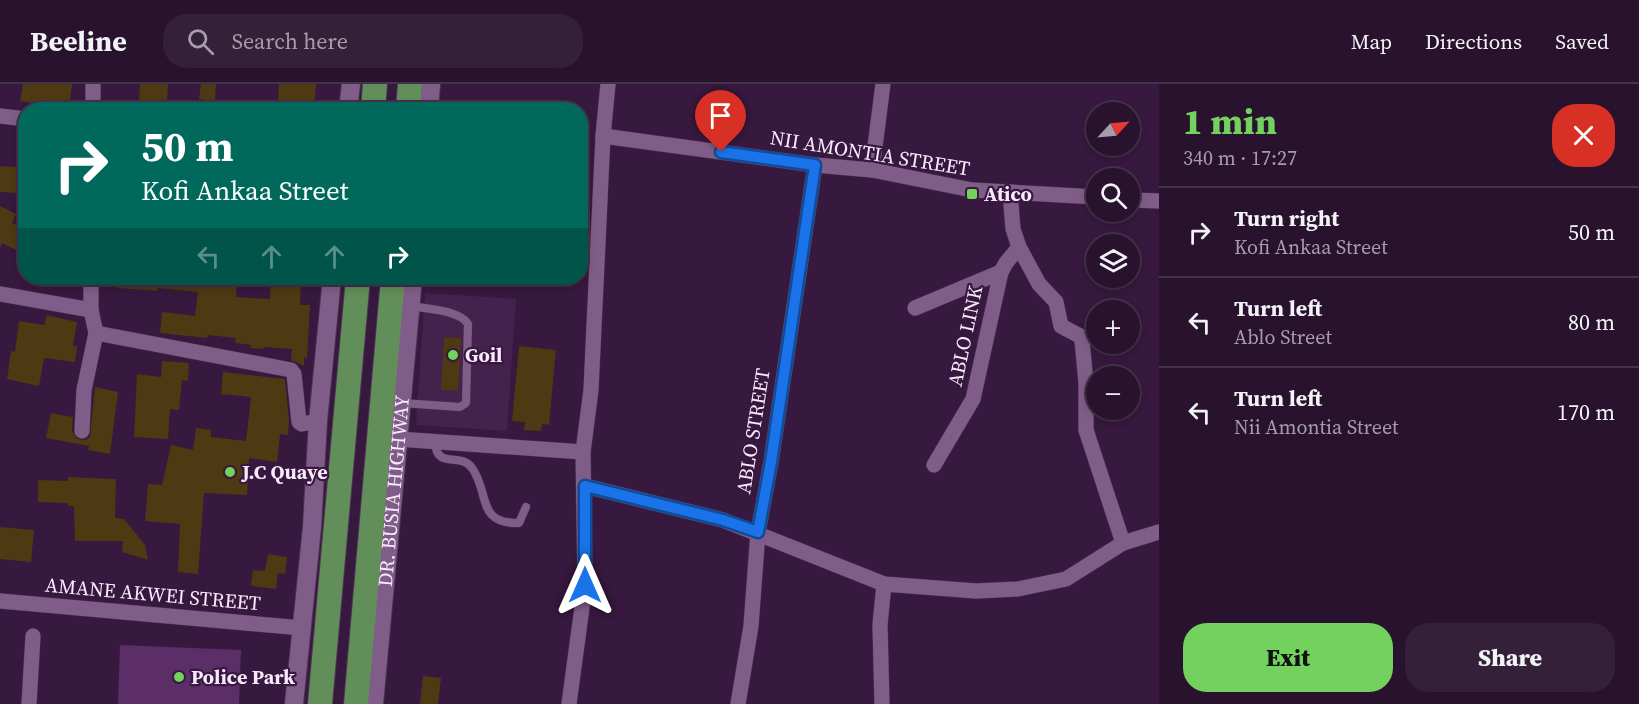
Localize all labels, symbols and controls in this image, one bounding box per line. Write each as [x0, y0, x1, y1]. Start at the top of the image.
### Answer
search box [163, 14, 583, 68]
text: Beeline [30, 22, 127, 60]
icon: search [184, 25, 217, 58]
text: Search here [232, 26, 348, 56]
text: Map [1351, 27, 1392, 56]
text: Directions [1425, 27, 1522, 56]
text: Saved [1555, 27, 1609, 56]
pin [695, 90, 746, 152]
text: 1 min [1183, 97, 1277, 146]
icon: arrive [704, 99, 737, 132]
north arrow [1086, 102, 1140, 156]
map controls [1086, 102, 1140, 420]
button: close [1552, 104, 1615, 167]
text: 50 m [141, 117, 234, 175]
street label: NII AMONTIA STREET [768, 123, 972, 183]
icon: right [42, 126, 120, 204]
text: 340 m · 17:27 [1183, 144, 1297, 172]
button: search [1086, 168, 1140, 222]
text: Kofi Ankaa Street [141, 172, 349, 209]
place label: Atico [984, 180, 1032, 208]
marker: Atico [965, 187, 979, 201]
text: Turn right [1234, 203, 1339, 233]
icon: right [1183, 216, 1216, 249]
text: 50 m [1568, 217, 1615, 247]
text: Kofi Ankaa Street [1234, 233, 1388, 261]
button: layers [1086, 234, 1140, 288]
icon: left [192, 240, 225, 273]
icon: ahead [255, 240, 288, 273]
icon: ahead [318, 240, 351, 273]
icon: right [381, 240, 414, 273]
street label: ABLO LINK [941, 282, 989, 389]
text: Turn left [1234, 293, 1322, 323]
button: + [1086, 300, 1140, 354]
icon: left [1183, 306, 1216, 339]
text: 80 m [1568, 307, 1615, 337]
text: Ablo Street [1234, 323, 1332, 351]
place label: Goil [465, 341, 503, 369]
marker: Goil [446, 348, 460, 362]
street label: ABLO STREET [729, 366, 777, 496]
button: − [1086, 366, 1140, 420]
text: Turn left [1234, 383, 1322, 413]
street label: DR. BUSIA HIGHWAY [371, 394, 416, 588]
icon: left [1183, 396, 1216, 429]
text: 170 m [1557, 397, 1615, 427]
text: Nii Amontia Street [1234, 413, 1399, 441]
place label: J.C Quaye [240, 458, 328, 486]
marker: J.C Quaye [223, 465, 237, 479]
position arrow [553, 553, 617, 617]
street label: AMANE AKWEI STREET [44, 571, 262, 617]
button: Exit [1183, 623, 1393, 692]
button: Share [1405, 623, 1615, 692]
place label: Police Park [191, 663, 295, 691]
marker: Police Park [172, 670, 186, 684]

